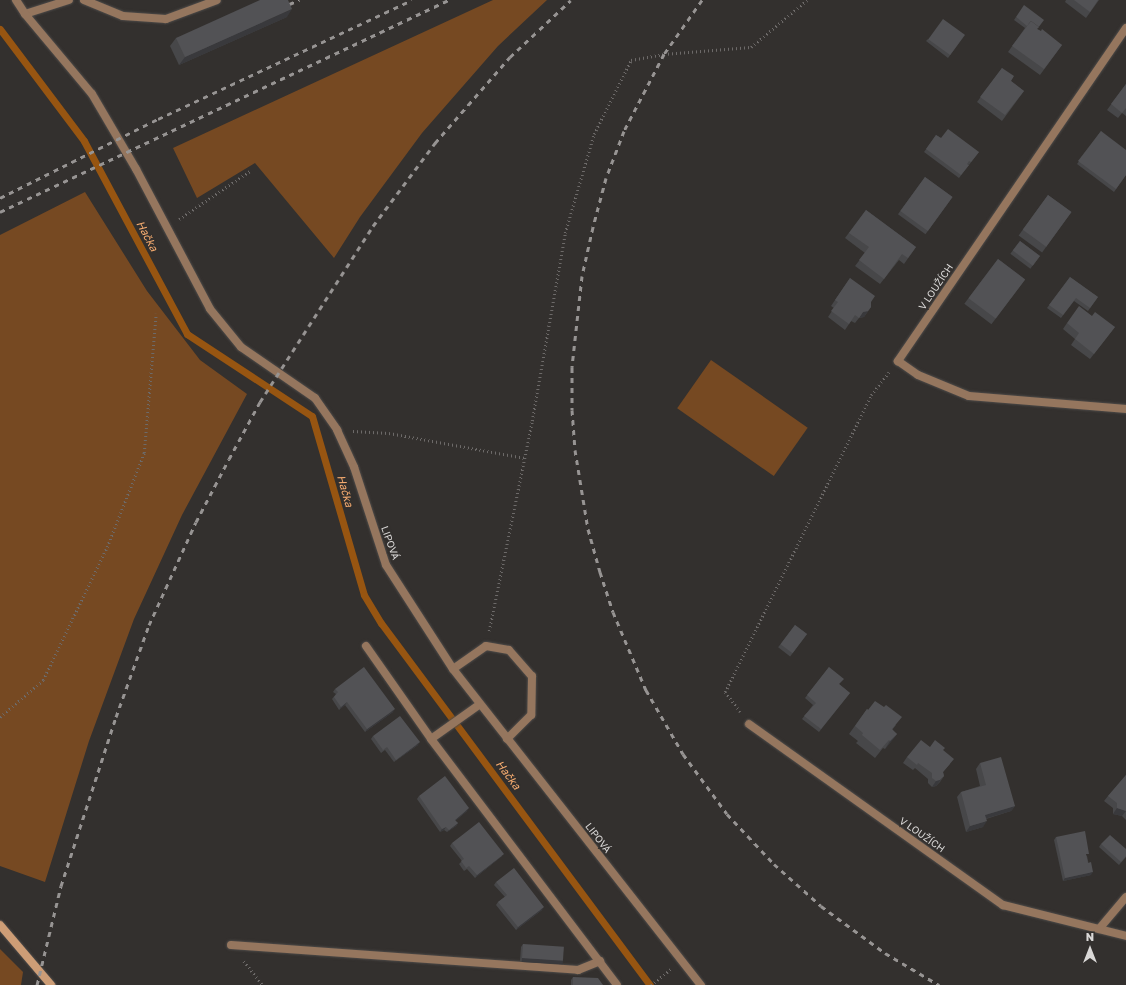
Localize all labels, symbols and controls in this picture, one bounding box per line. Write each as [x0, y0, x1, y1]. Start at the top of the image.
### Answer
water label: Hačka [133, 218, 161, 254]
street label: V LOUŽÍCH [916, 262, 956, 312]
water label: Hačka [334, 473, 356, 509]
street label: LIPOVÁ [378, 524, 402, 562]
water label: Hačka [493, 758, 523, 792]
street label: V LOUŽÍCH [897, 815, 947, 855]
street label: LIPOVÁ [582, 820, 614, 856]
north arrow [1070, 929, 1110, 969]
text: N [1086, 930, 1094, 943]

